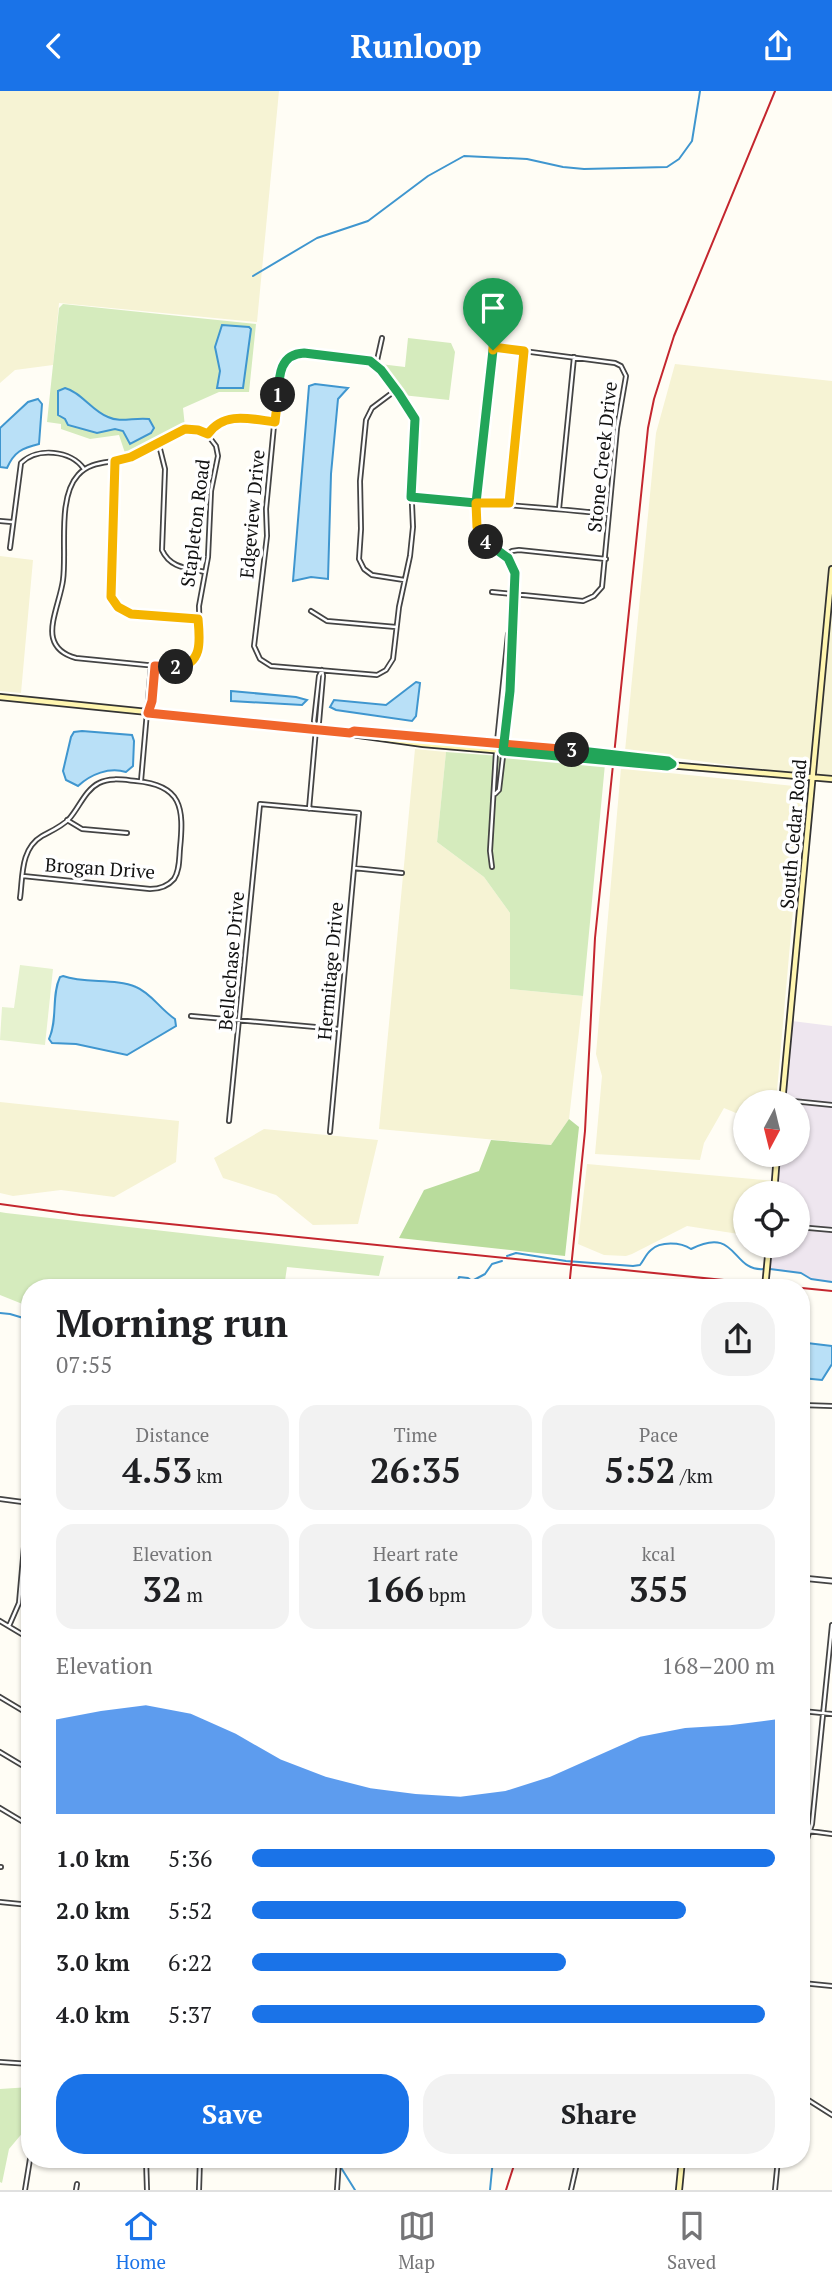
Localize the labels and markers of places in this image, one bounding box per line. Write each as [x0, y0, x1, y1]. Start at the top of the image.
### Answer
pin [463, 278, 523, 350]
pin: 1 [260, 377, 296, 413]
pin: 4 [468, 525, 504, 559]
pin: 2 [158, 649, 194, 685]
pin: 3 [554, 733, 590, 767]

